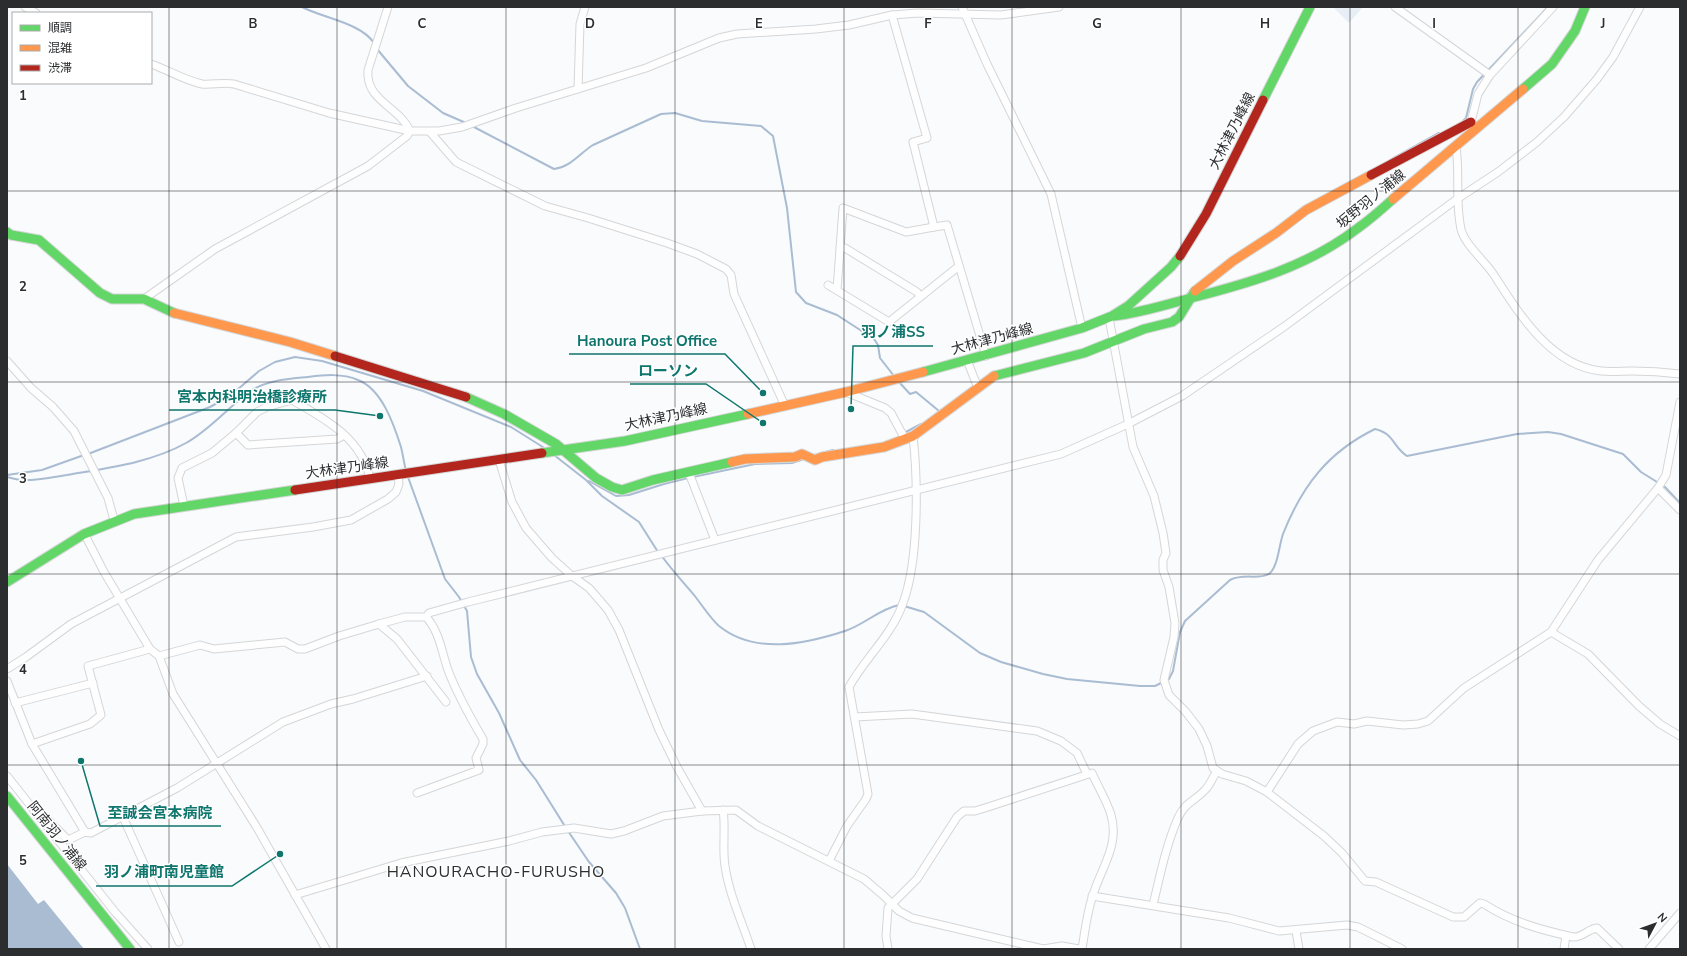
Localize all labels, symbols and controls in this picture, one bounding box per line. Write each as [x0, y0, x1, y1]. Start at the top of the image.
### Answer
legend [12, 12, 152, 84]
text: B [249, 15, 258, 33]
text: C [418, 15, 427, 33]
text: D [585, 15, 595, 33]
text: E [755, 15, 763, 33]
text: F [924, 15, 932, 33]
text: G [1092, 15, 1102, 33]
text: H [1260, 15, 1270, 33]
text: I [1432, 15, 1436, 33]
text: J [1600, 15, 1605, 33]
text: 順調 [48, 20, 72, 36]
text: 混雑 [48, 40, 72, 56]
text: 渋滞 [48, 60, 72, 76]
text: 1 [19, 87, 27, 105]
street label: 大林津乃峰線 [1204, 89, 1260, 173]
street label: 坂野羽ノ浦線 [1332, 165, 1410, 233]
text: 2 [19, 278, 27, 296]
callout: 羽ノ浦SS [853, 319, 933, 346]
street label: 大林津乃峰線 [949, 319, 1035, 359]
text: 羽ノ浦SS [861, 322, 925, 342]
callout: Hanoura Post Office [569, 327, 725, 354]
text: Hanoura Post Office [577, 331, 717, 351]
callout: ローソン [630, 357, 706, 384]
text: ローソン [638, 361, 698, 381]
callout: 宮本内科明治橋診療所 [169, 383, 335, 410]
text: 宮本内科明治橋診療所 [177, 387, 327, 407]
street label: 大林津乃峰線 [623, 399, 709, 435]
street label: 大林津乃峰線 [304, 453, 390, 483]
text: 3 [19, 470, 27, 488]
text: 4 [19, 661, 27, 679]
street label: 阿南羽ノ浦線 [23, 797, 91, 875]
callout: 至誠会宮本病院 [100, 799, 221, 826]
text: 至誠会宮本病院 [107, 803, 213, 823]
text: 5 [19, 852, 27, 870]
callout: 羽ノ浦町南児童館 [96, 859, 232, 886]
district label: HANOURACHO-FURUSHO [387, 861, 605, 883]
text: 羽ノ浦町南児童館 [104, 862, 224, 882]
north arrow [1635, 904, 1675, 944]
text: N [1654, 910, 1671, 926]

